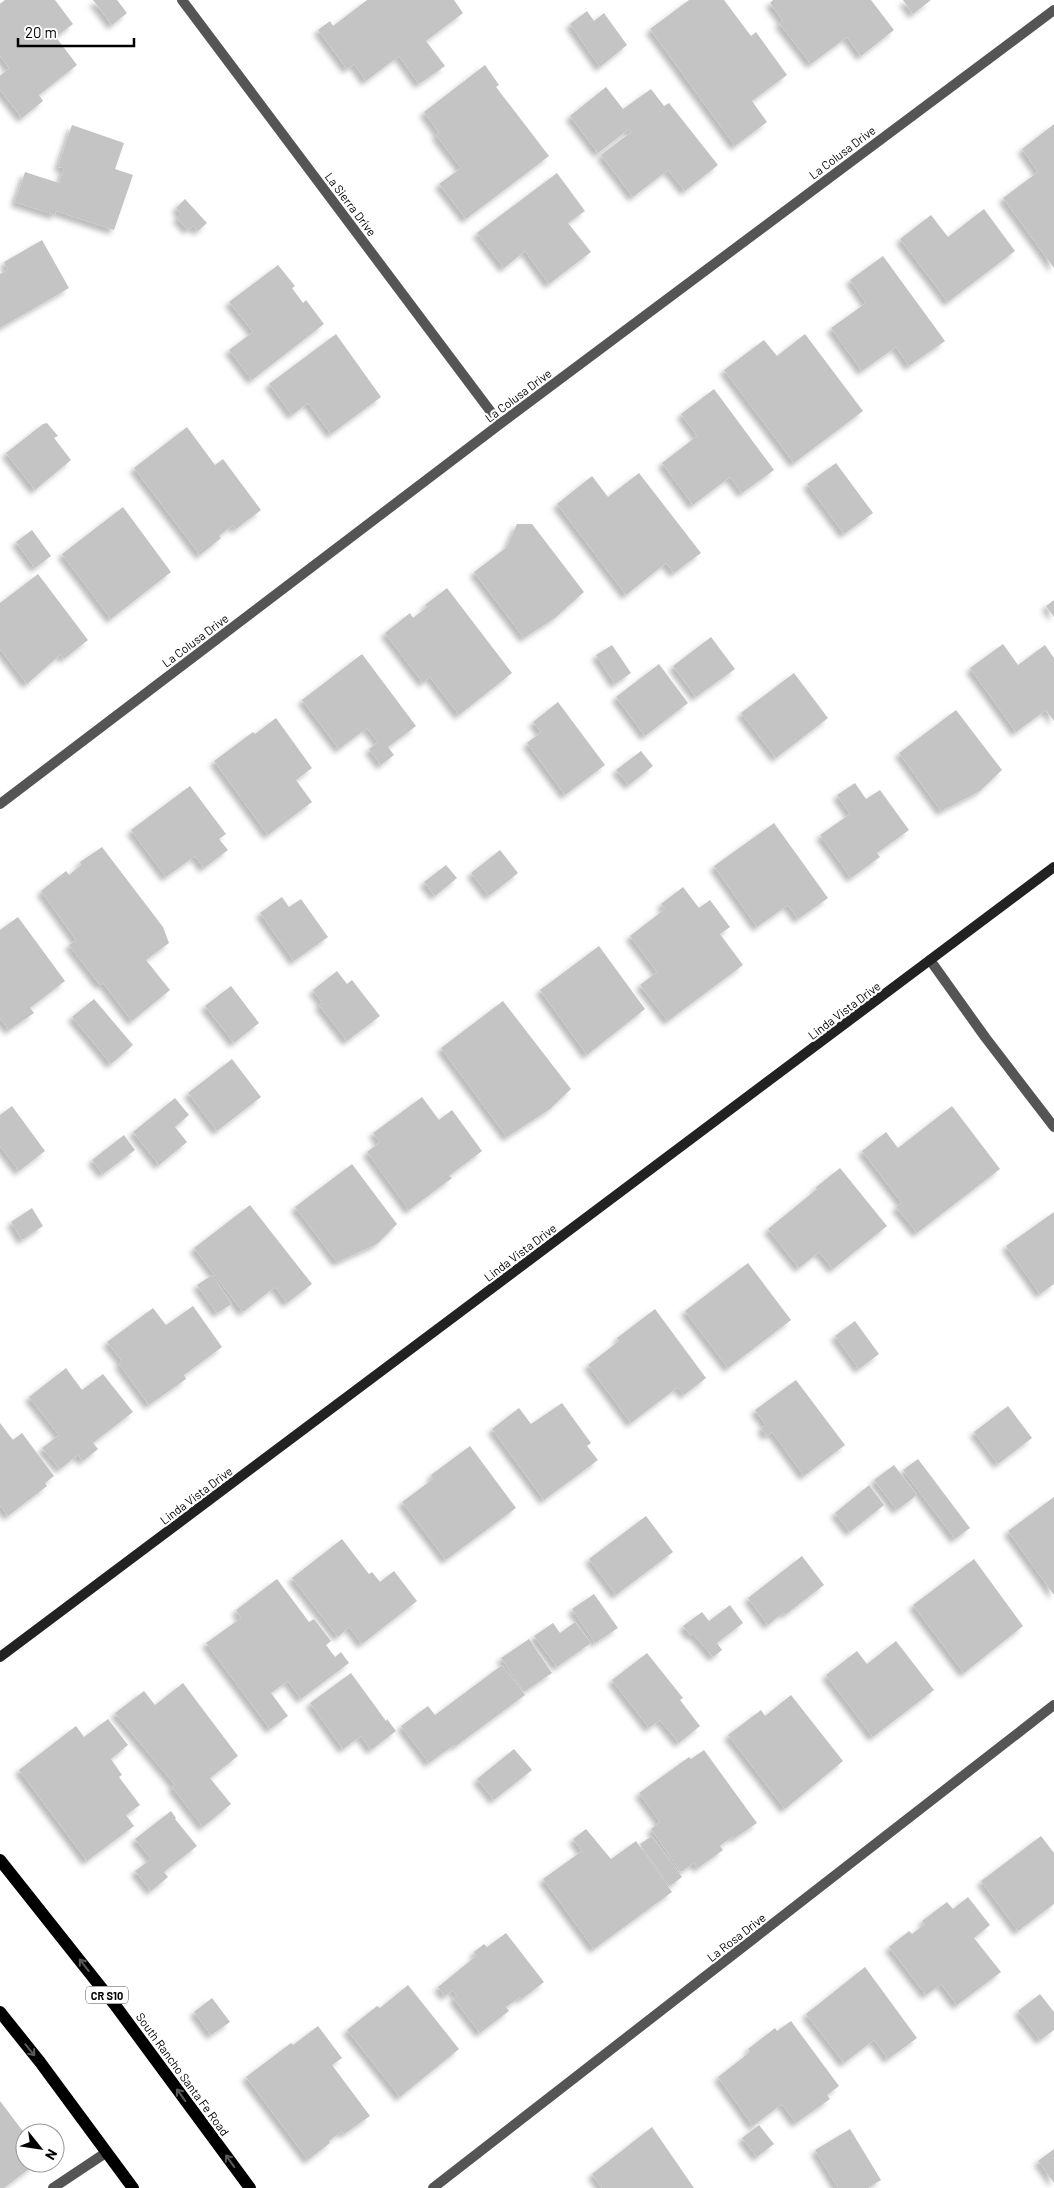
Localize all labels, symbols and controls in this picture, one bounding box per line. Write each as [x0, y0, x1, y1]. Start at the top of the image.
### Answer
scale bar [18, 15, 134, 47]
text: 20 m [25, 23, 57, 41]
street label: La Colusa Drive [806, 123, 878, 181]
street label: La Sierra Drive [323, 170, 379, 238]
street label: La Colusa Drive [482, 366, 554, 424]
street label: La Colusa Drive [159, 611, 231, 669]
street label: Linda Vista Drive [805, 978, 883, 1042]
street label: Linda Vista Drive [481, 1220, 559, 1284]
street label: Linda Vista Drive [157, 1463, 235, 1527]
street label: La Rosa Drive [704, 1910, 768, 1964]
one-way arrow [78, 1959, 89, 1972]
road number: CR S10 [86, 1986, 128, 2004]
street label: South Rancho Santa Fe Road [134, 2010, 232, 2138]
one-way arrow [25, 2043, 36, 2056]
one-way arrow [176, 2089, 187, 2102]
north arrow [15, 2123, 65, 2173]
text: N [42, 2146, 61, 2163]
one-way arrow [225, 2154, 235, 2168]

